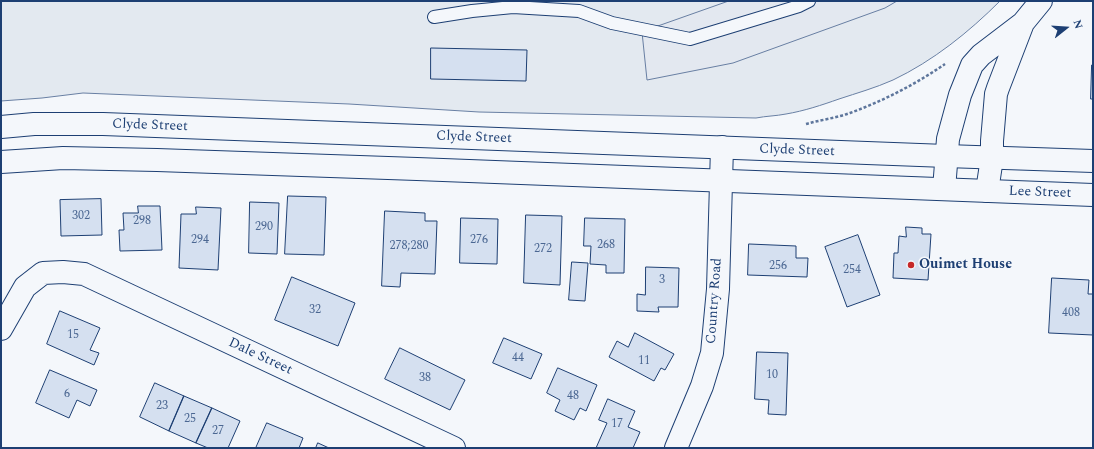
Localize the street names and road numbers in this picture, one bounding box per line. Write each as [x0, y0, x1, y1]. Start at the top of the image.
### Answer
street label: Clyde Street [112, 116, 188, 136]
street label: Clyde Street [436, 128, 512, 148]
street label: Clyde Street [759, 141, 835, 161]
street label: Lee Street [1008, 184, 1072, 202]
street label: Country Road [704, 257, 726, 345]
street label: Dale Street [225, 335, 295, 379]

